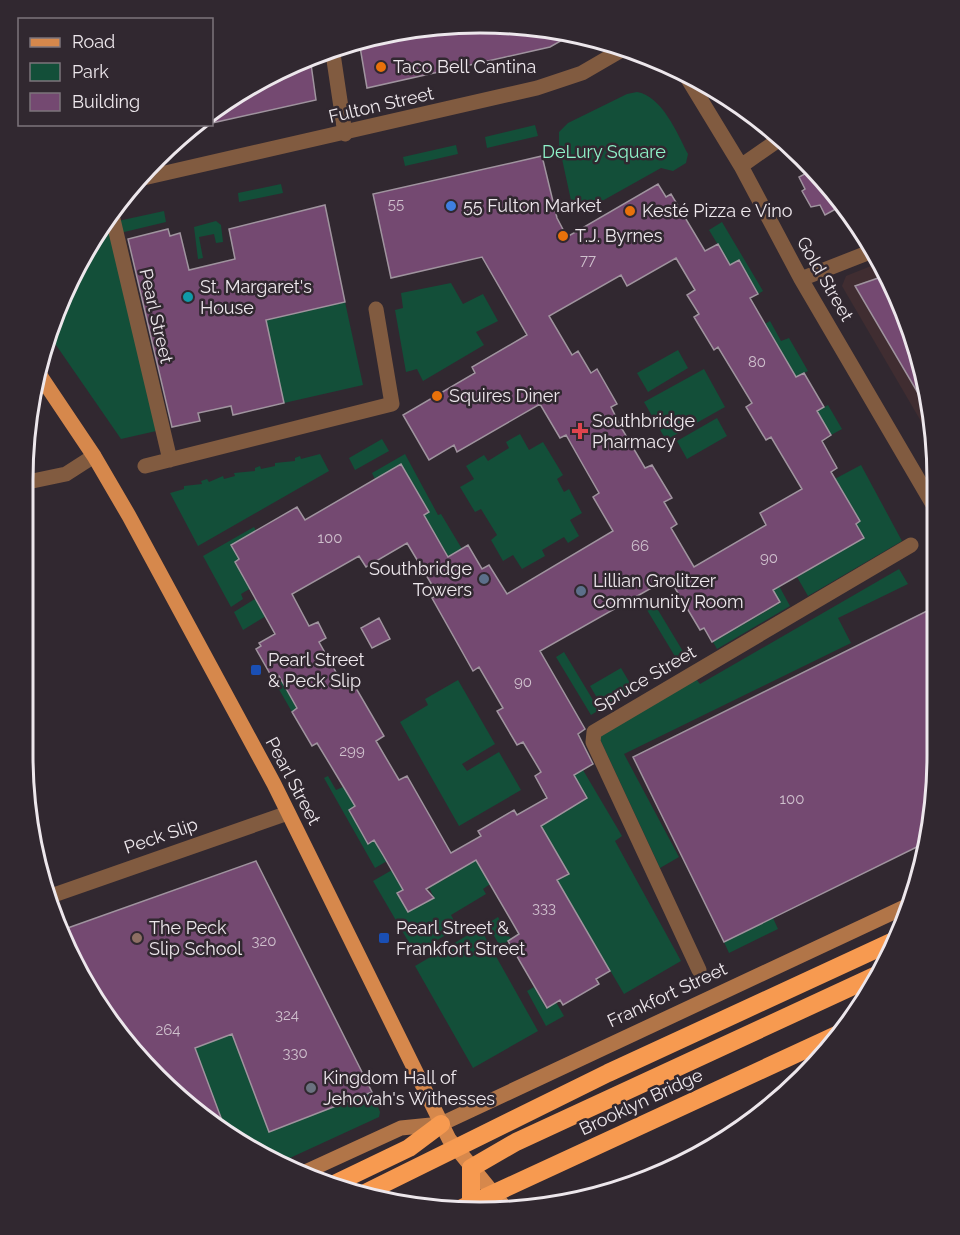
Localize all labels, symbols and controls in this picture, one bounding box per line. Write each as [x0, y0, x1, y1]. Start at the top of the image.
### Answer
legend [18, 18, 213, 126]
text: Road [72, 31, 115, 52]
place label: Taco Bell Cantina [393, 56, 536, 77]
marker: Taco Bell Cantina [374, 60, 388, 74]
text: Park [72, 61, 109, 82]
street label: Fulton Street [326, 82, 435, 127]
text: Building [72, 91, 140, 112]
park label: DeLury Square [542, 141, 666, 162]
house number: 55 [388, 195, 404, 213]
place label: 55 Fulton Market [463, 195, 602, 216]
marker: 55 Fulton Market [444, 199, 458, 213]
place label: Kesté Pizza e Vino [642, 200, 793, 221]
marker: Kesté Pizza e Vino [623, 204, 637, 218]
place label: T.J. Byrnes [575, 225, 663, 246]
marker: T.J. Byrnes [556, 229, 570, 243]
street label: Gold Street [793, 233, 858, 325]
house number: 77 [580, 251, 596, 269]
street label: Pearl Street [135, 266, 178, 365]
place label: St. Margaret's House [200, 276, 312, 318]
marker: St. Margaret's House [181, 290, 195, 304]
house number: 80 [748, 353, 766, 371]
place label: Squires Diner [449, 385, 560, 406]
marker: Squires Diner [430, 389, 444, 403]
place label: Southbridge Pharmacy [592, 410, 696, 452]
marker: Southbridge Pharmacy [573, 424, 587, 438]
house number: 100 [318, 529, 342, 547]
house number: 66 [631, 537, 649, 555]
house number: 90 [760, 549, 778, 567]
place label: Southbridge Towers [369, 558, 472, 600]
place label: Lillian Grolitzer Community Room [593, 570, 744, 612]
marker: Southbridge Towers [477, 572, 491, 586]
marker: Lillian Grolitzer Community Room [574, 584, 588, 598]
street label: Spruce Street [590, 641, 699, 716]
place label: Pearl Street & Peck Slip [268, 649, 365, 691]
marker: Pearl Street & Peck Slip [249, 663, 263, 677]
house number: 90 [514, 673, 532, 691]
street label: Pearl Street [262, 733, 325, 828]
house number: 299 [339, 742, 365, 760]
house number: 100 [780, 790, 804, 808]
street label: Peck Slip [121, 813, 200, 858]
house number: 333 [532, 899, 556, 917]
place label: The Peck Slip School [149, 917, 242, 959]
place label: Pearl Street & Frankfort Street [396, 917, 525, 959]
marker: The Peck Slip School [130, 931, 144, 945]
marker: Pearl Street & Frankfort Street [377, 931, 391, 945]
house number: 320 [251, 932, 277, 950]
street label: Frankfort Street [604, 958, 730, 1031]
house number: 324 [275, 1006, 299, 1024]
house number: 264 [155, 1021, 181, 1039]
house number: 330 [282, 1044, 308, 1062]
street label: Brooklyn Bridge [576, 1064, 706, 1139]
place label: Kingdom Hall of Jehovah's Withesses [323, 1067, 495, 1109]
marker: Kingdom Hall of Jehovah's Withesses [304, 1081, 318, 1095]

